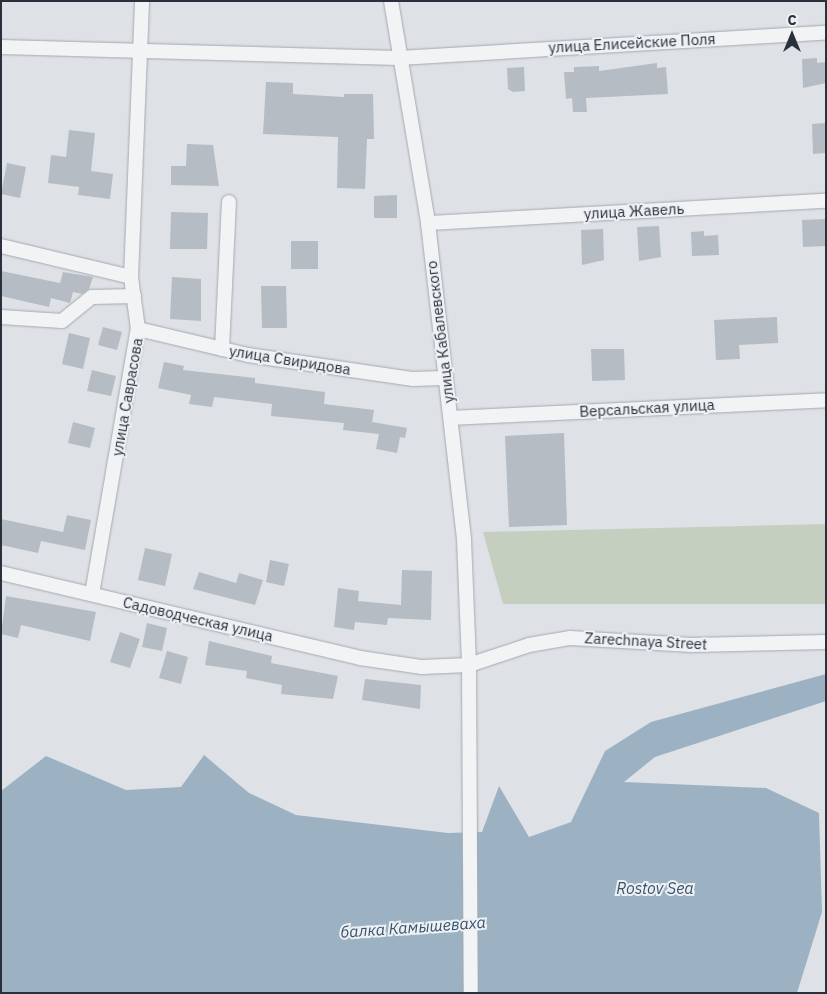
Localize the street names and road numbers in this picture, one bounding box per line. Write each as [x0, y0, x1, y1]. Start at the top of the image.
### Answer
street label: улица Елисейские Поля [548, 30, 716, 56]
street label: улица Жавель [583, 199, 685, 223]
street label: улица Кабалевского [422, 260, 458, 404]
street label: улица Саврасова [108, 337, 146, 457]
street label: улица Свиридова [228, 342, 352, 378]
street label: Версальская улица [579, 395, 715, 421]
street label: Садоводческая улица [121, 593, 275, 645]
street label: Zarechnaya Street [584, 629, 708, 653]

